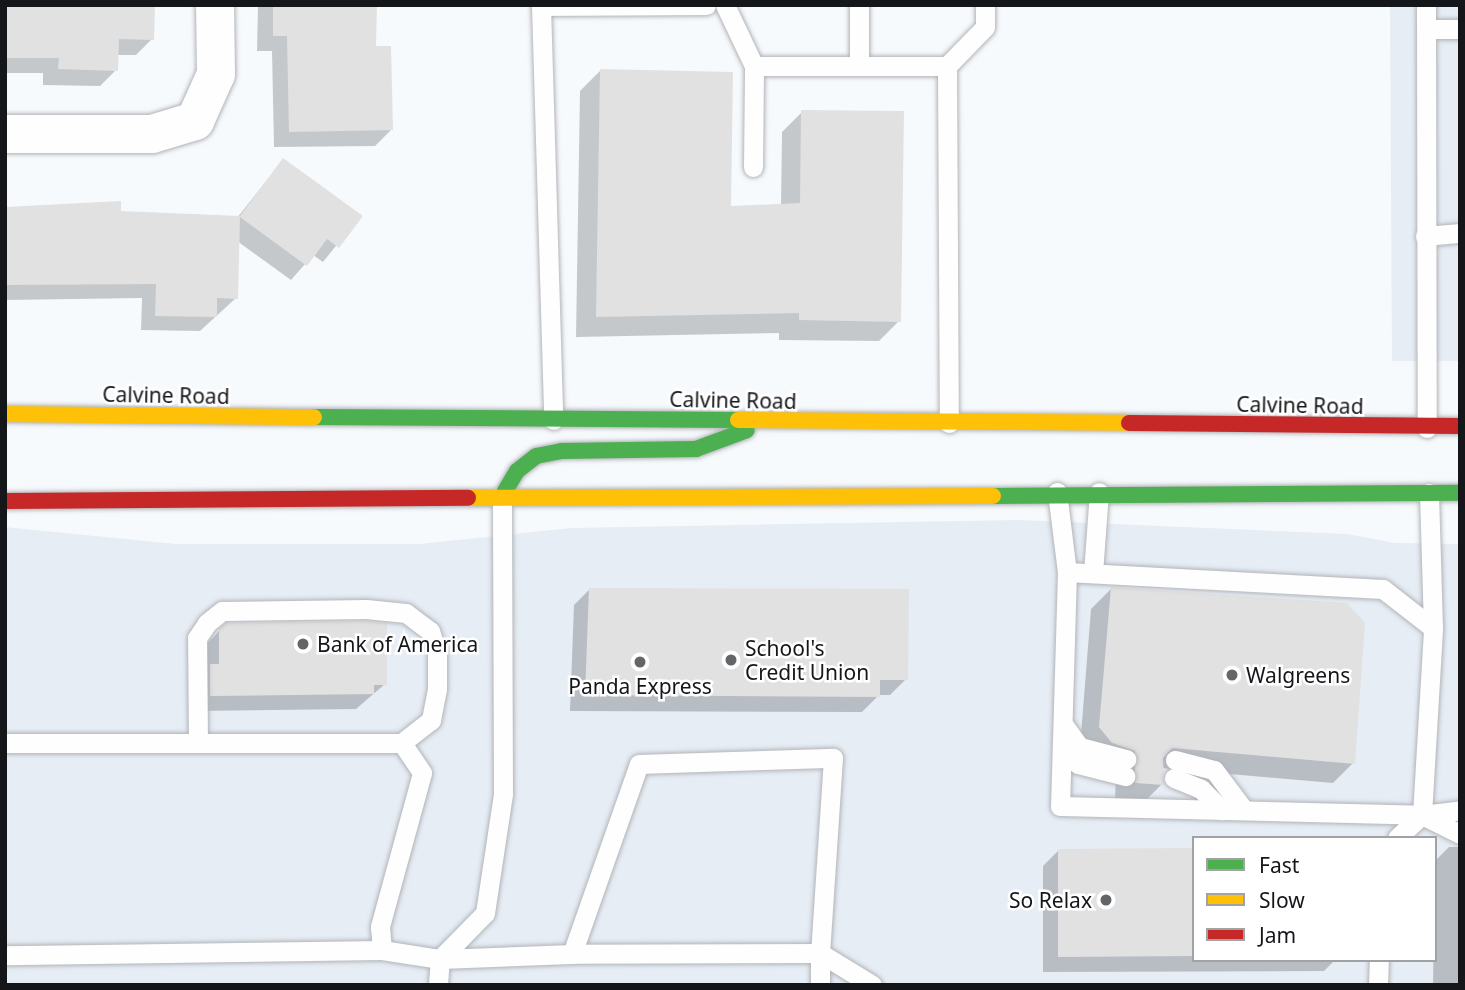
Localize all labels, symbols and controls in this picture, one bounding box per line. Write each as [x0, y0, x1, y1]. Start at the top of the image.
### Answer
street label: Calvine Road [102, 381, 230, 409]
street label: Calvine Road [669, 386, 797, 414]
street label: Calvine Road [1236, 391, 1364, 419]
place label: Bank of America [317, 631, 478, 657]
place label: School's Credit Union [745, 635, 869, 685]
marker: Bank of America [295, 636, 311, 652]
marker: School's Credit Union [723, 652, 739, 668]
marker: Panda Express [632, 654, 648, 670]
place label: Walgreens [1246, 662, 1350, 688]
marker: Walgreens [1224, 667, 1240, 683]
place label: Panda Express [568, 673, 712, 699]
legend [1192, 836, 1437, 962]
text: Fast [1259, 851, 1299, 879]
text: Slow [1259, 886, 1305, 914]
place label: So Relax [1009, 887, 1092, 913]
marker: So Relax [1098, 892, 1114, 908]
text: Jam [1259, 921, 1296, 949]

